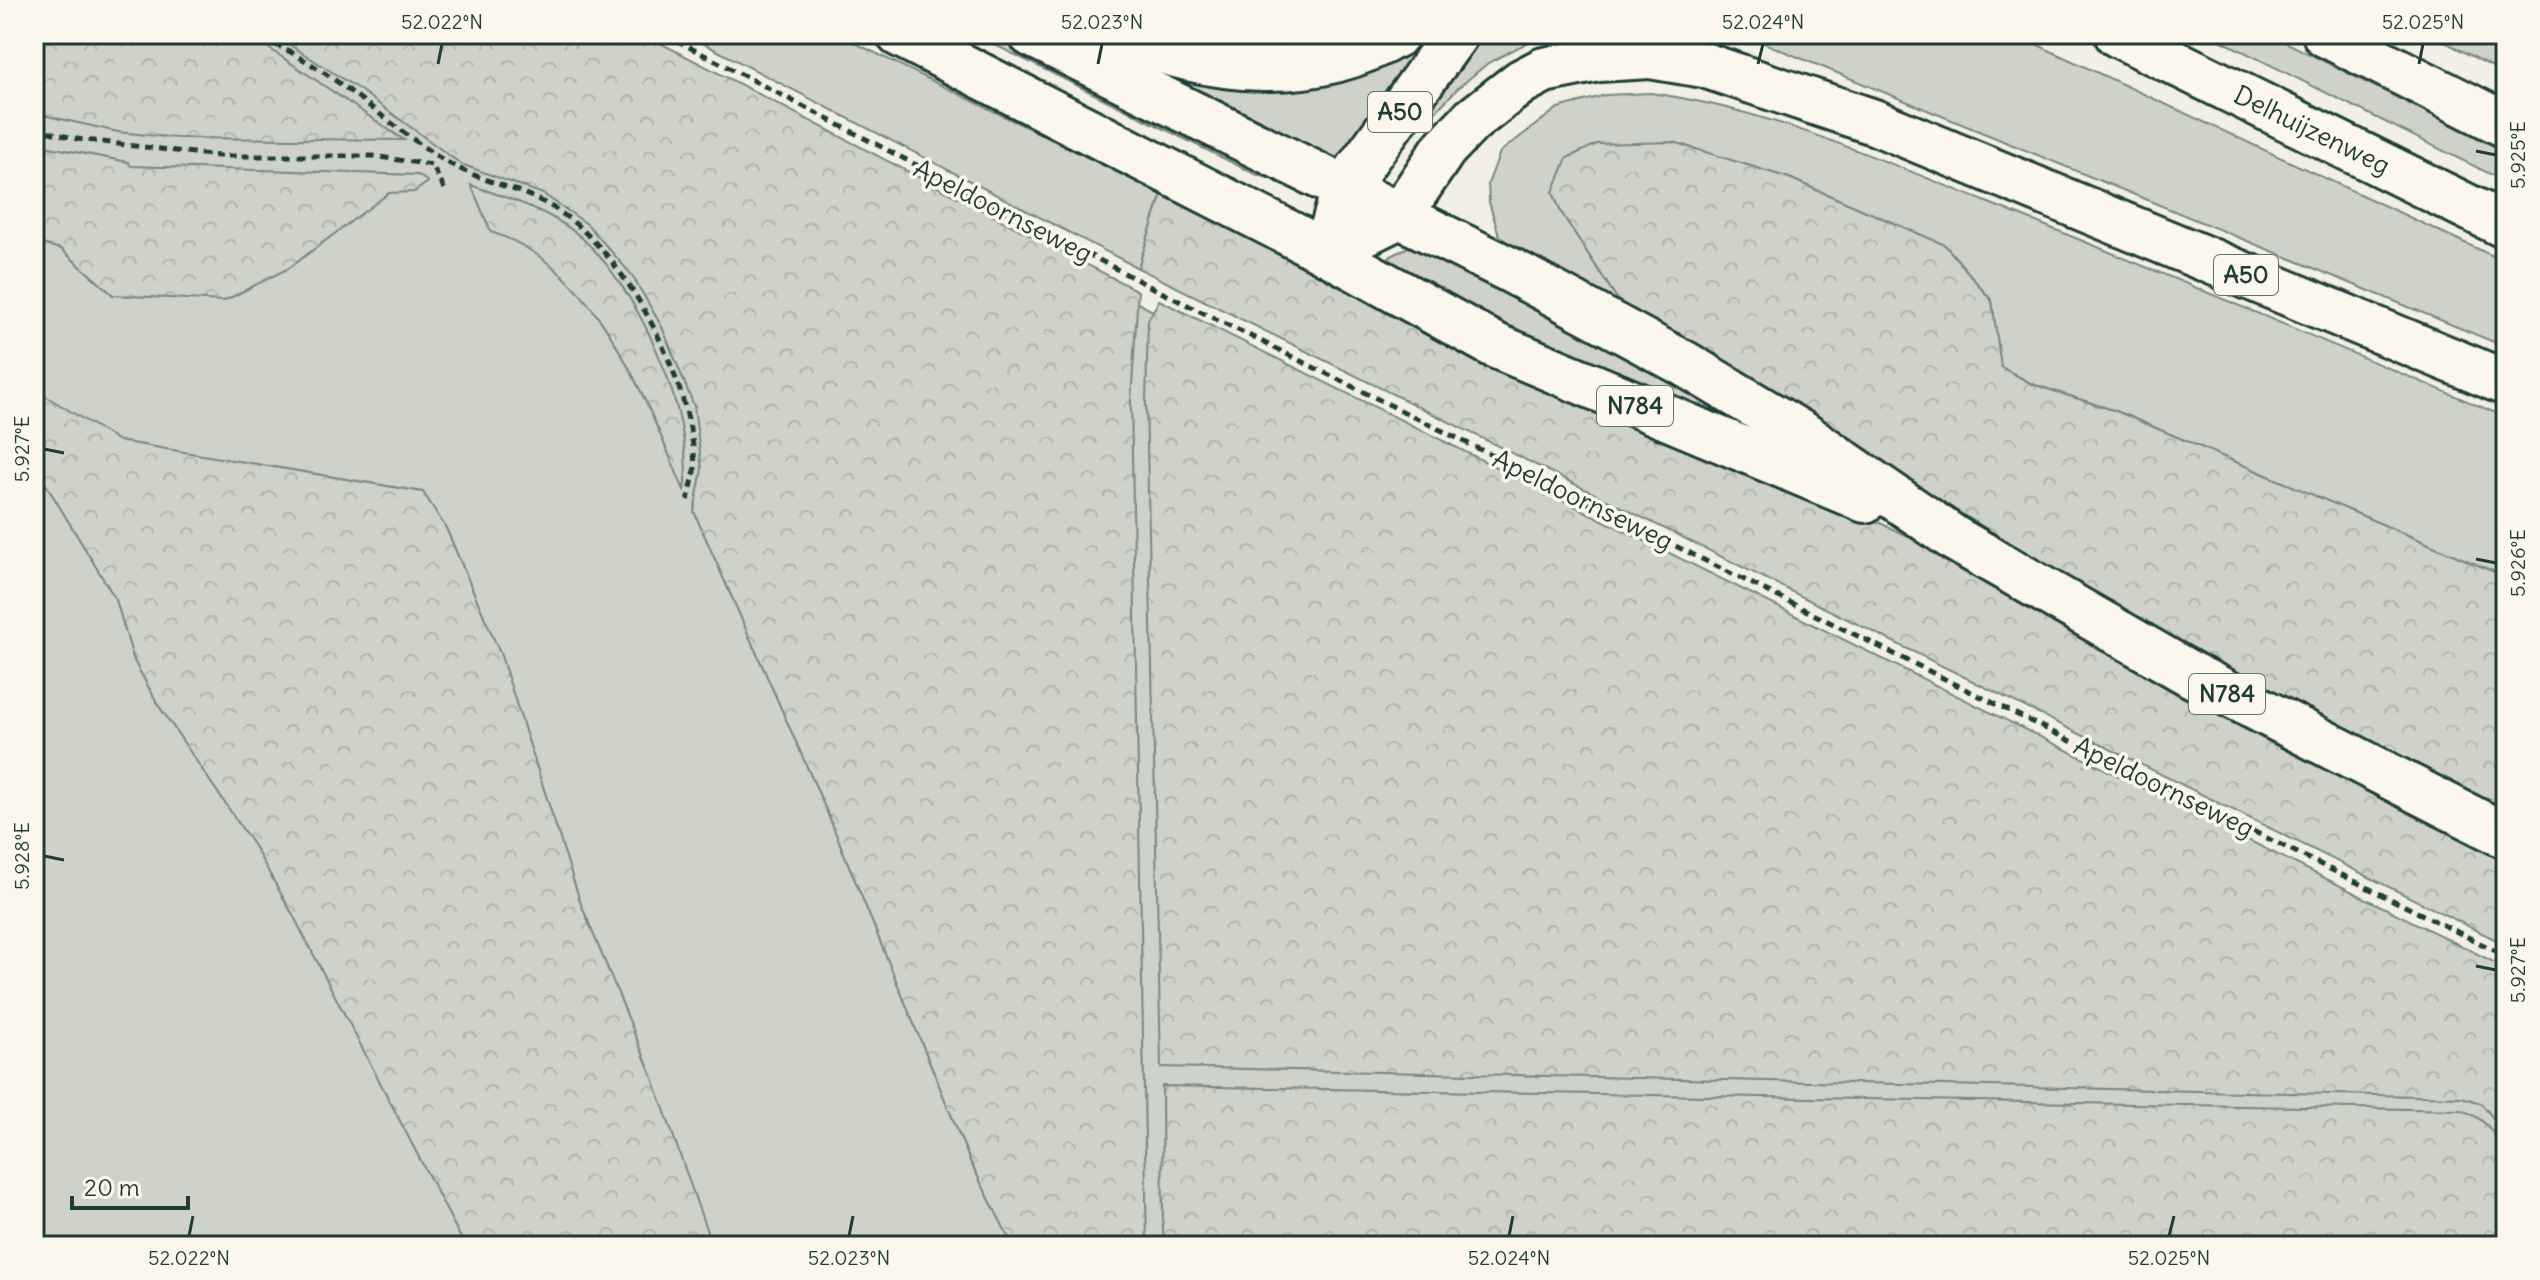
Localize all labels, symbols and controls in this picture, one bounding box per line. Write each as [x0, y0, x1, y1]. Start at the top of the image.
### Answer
text: 52.022°N [401, 9, 483, 34]
text: 52.023°N [1061, 9, 1143, 34]
text: 52.024°N [1722, 9, 1804, 34]
text: 52.025°N [2382, 9, 2464, 34]
street label: Delhuijzenweg [2229, 78, 2396, 182]
road number: A50 [1368, 92, 1432, 132]
text: 5.925°E [2505, 121, 2530, 189]
street label: Apeldoornseweg [908, 151, 1098, 270]
road number: A50 [2214, 255, 2278, 295]
road number: N784 [1597, 386, 1673, 426]
text: 5.927°E [9, 416, 34, 482]
street label: Apeldoornseweg [1488, 442, 1679, 557]
text: 5.926°E [2505, 529, 2530, 597]
road number: N784 [2189, 674, 2265, 714]
street label: Apeldoornseweg [2069, 729, 2260, 844]
text: 5.928°E [9, 822, 34, 890]
text: 5.927°E [2505, 937, 2530, 1003]
scale bar [72, 1160, 188, 1210]
text: 20 m [84, 1172, 140, 1202]
text: 52.022°N [148, 1245, 230, 1270]
text: 52.023°N [808, 1245, 890, 1270]
text: 52.024°N [1468, 1245, 1550, 1270]
text: 52.025°N [2128, 1245, 2210, 1270]

